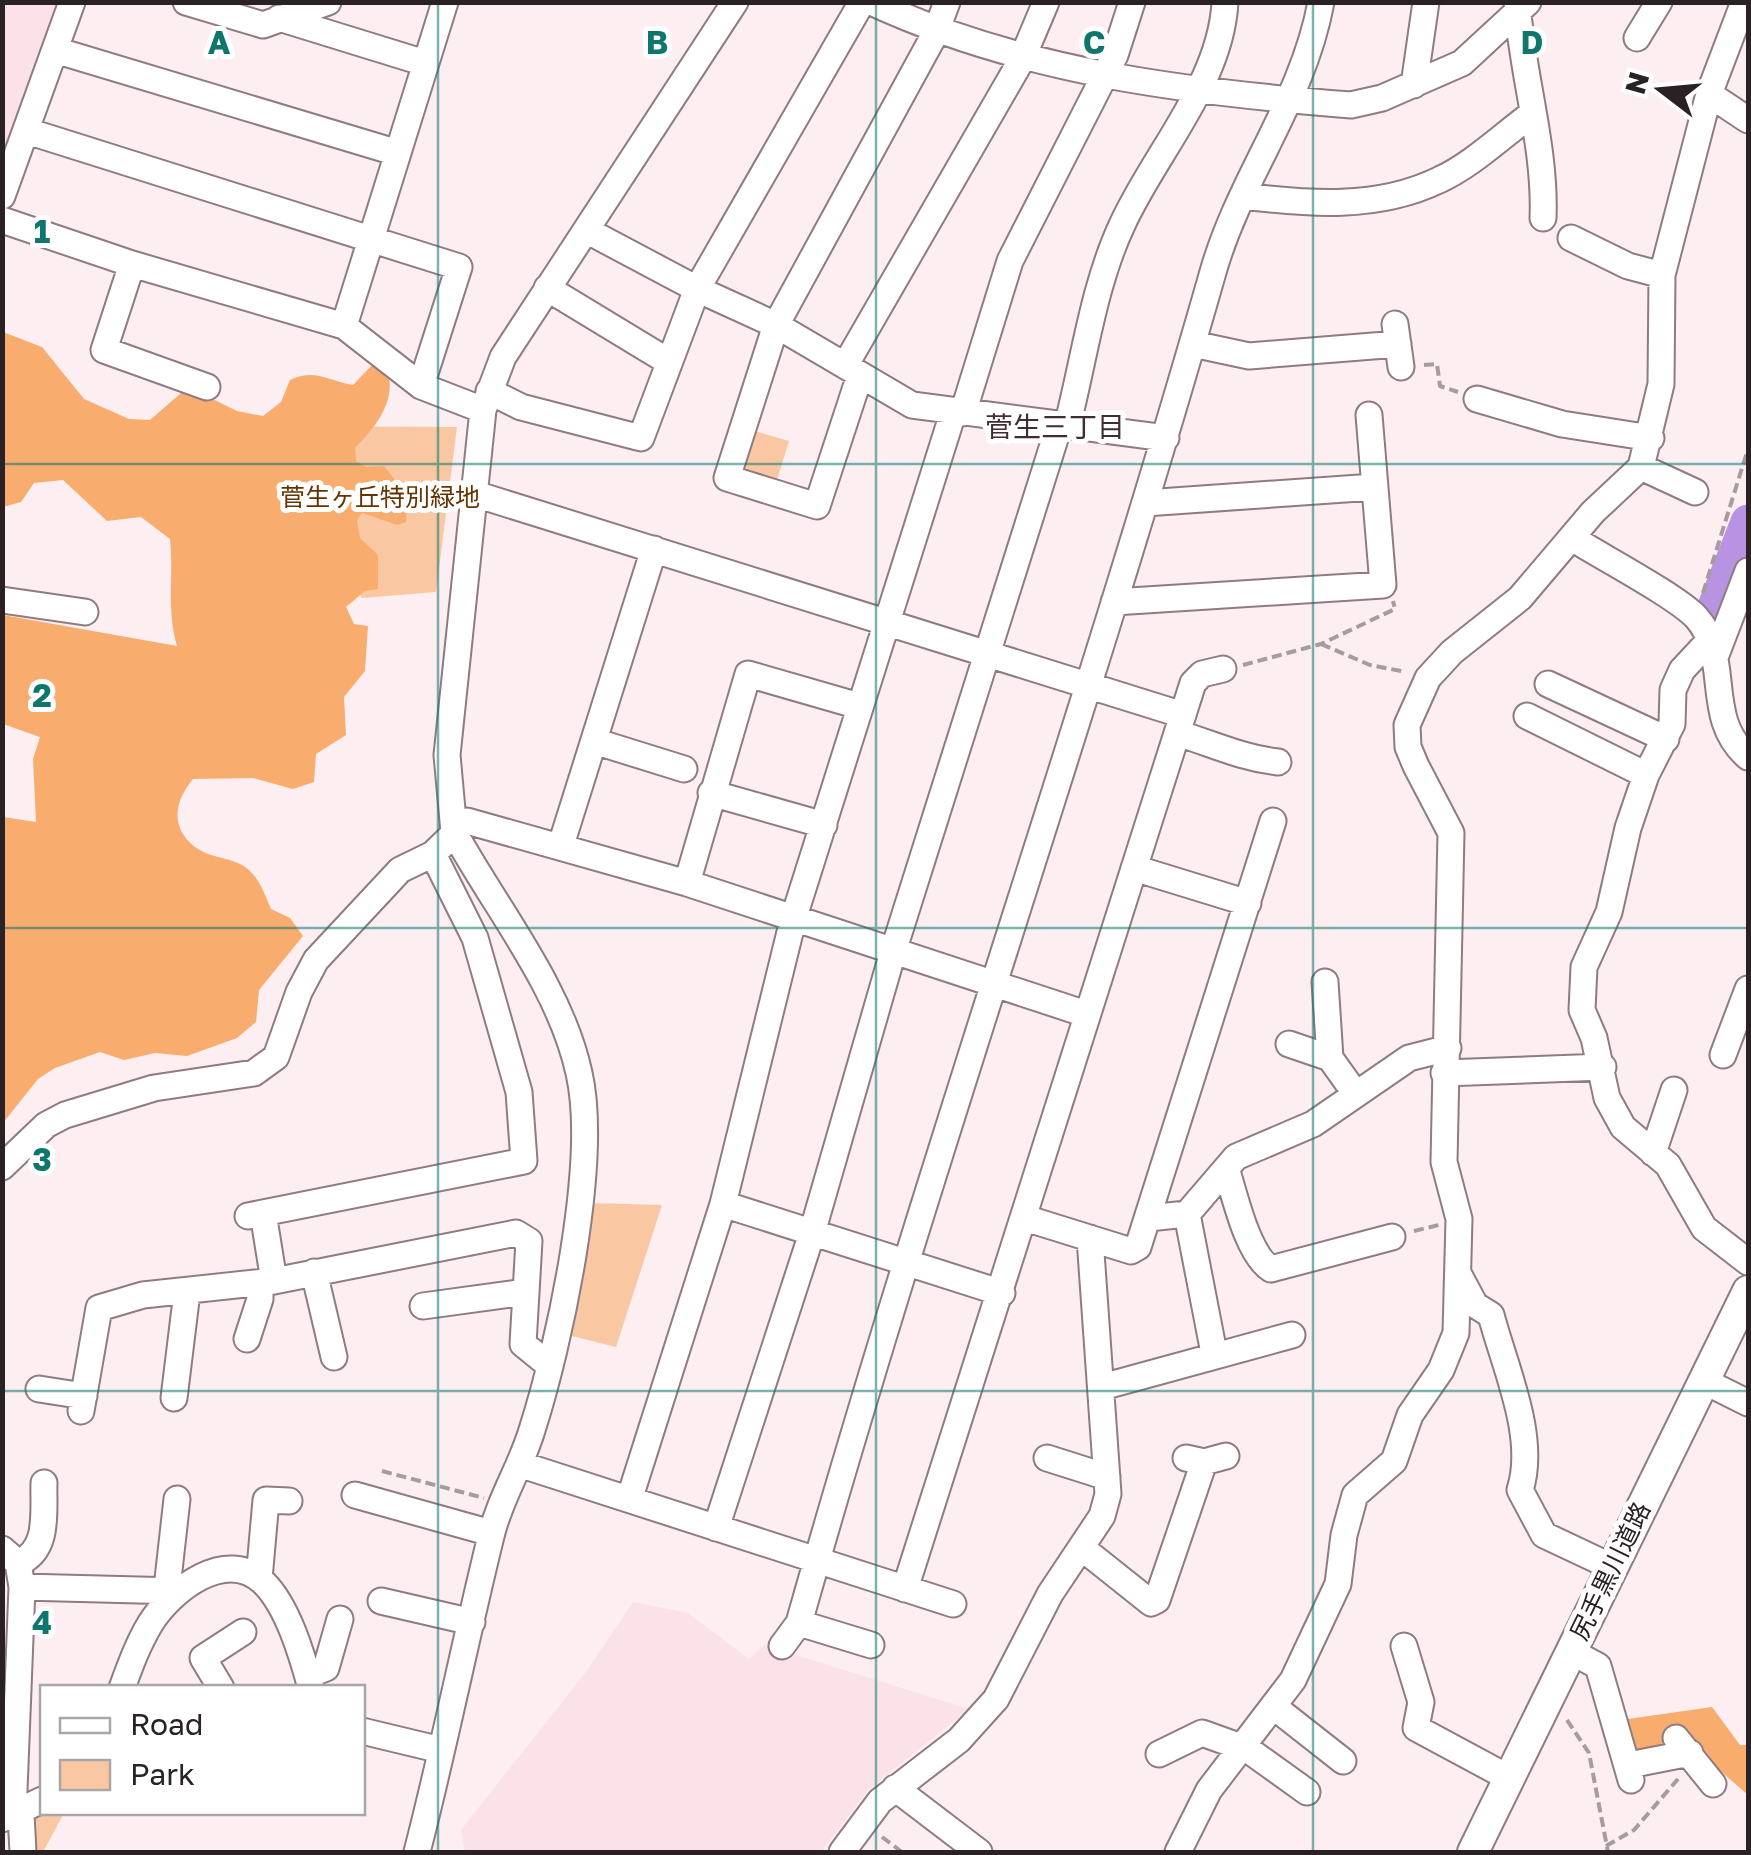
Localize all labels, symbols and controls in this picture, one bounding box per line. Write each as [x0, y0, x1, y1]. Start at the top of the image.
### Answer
text: A [208, 23, 231, 61]
text: B [646, 23, 668, 61]
text: C [1083, 23, 1105, 61]
text: D [1521, 23, 1543, 61]
north arrow [1611, 40, 1711, 140]
text: N [1618, 68, 1655, 98]
text: 1 [34, 212, 50, 250]
district label: 菅生三丁目 [985, 410, 1125, 443]
park label: 菅生ヶ丘特別緑地 [280, 481, 480, 512]
text: 2 [32, 676, 52, 714]
text: 3 [32, 1140, 52, 1178]
street label: 尻手黒川道路 [1563, 1497, 1656, 1645]
text: 4 [32, 1603, 52, 1641]
legend [40, 1685, 365, 1815]
text: Road [130, 1706, 204, 1742]
text: Park [130, 1756, 195, 1792]

